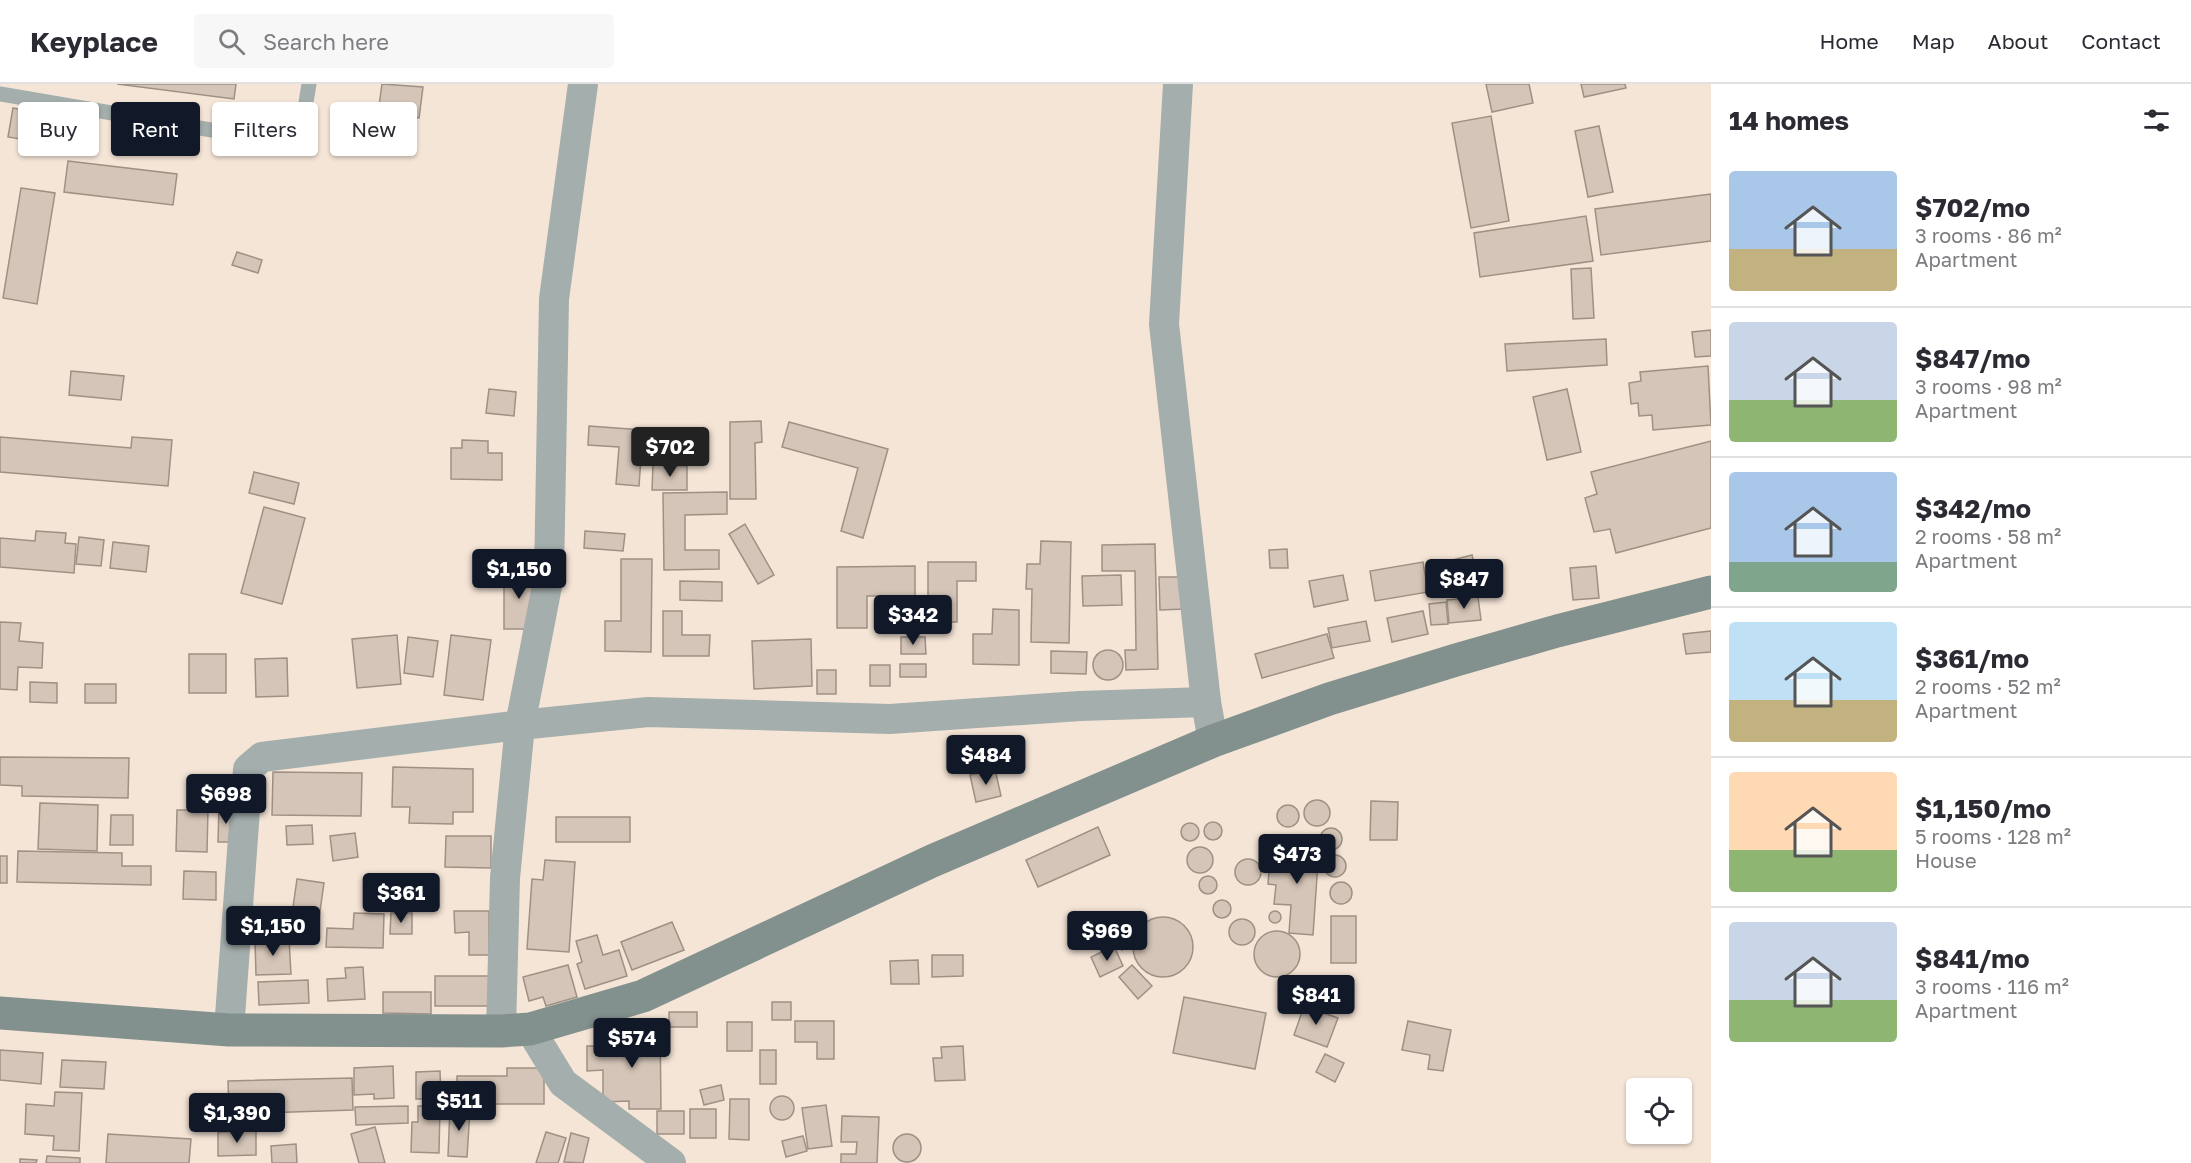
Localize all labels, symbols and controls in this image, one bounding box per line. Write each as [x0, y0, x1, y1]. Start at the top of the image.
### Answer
search box [194, 14, 614, 68]
text: Keyplace [30, 25, 158, 58]
icon: search [215, 25, 248, 58]
text: Search here [263, 28, 389, 55]
text: Home [1819, 28, 1879, 54]
text: Map [1912, 28, 1955, 54]
text: About [1988, 28, 2048, 54]
text: Contact [2081, 28, 2161, 54]
chip: Buy [18, 102, 99, 156]
chip: Rent [111, 102, 200, 156]
chip: Filters [212, 102, 318, 156]
chip: New [330, 102, 417, 156]
icon: filters [2140, 104, 2173, 137]
text: 14 homes [1729, 105, 1849, 136]
text: $702/mo [1915, 192, 2030, 223]
icon: home [1777, 195, 1849, 267]
text: 3 rooms · 86 m² [1915, 223, 2062, 247]
text: Apartment [1915, 247, 2018, 271]
text: $847/mo [1915, 343, 2030, 374]
icon: home [1777, 346, 1849, 418]
text: 3 rooms · 98 m² [1915, 374, 2062, 398]
text: Apartment [1915, 398, 2018, 422]
pin: $702 [634, 427, 706, 478]
text: $702 [645, 434, 695, 458]
text: $342/mo [1915, 493, 2031, 524]
icon: home [1777, 496, 1849, 568]
text: 2 rooms · 58 m² [1915, 524, 2061, 548]
text: Apartment [1915, 548, 2018, 572]
pin: $1,150 [470, 549, 568, 600]
text: $1,150 [486, 556, 552, 580]
pin: $847 [1428, 559, 1500, 610]
text: $847 [1439, 566, 1489, 590]
pin: $342 [877, 595, 949, 646]
text: $342 [888, 602, 938, 626]
text: $361/mo [1915, 643, 2029, 674]
icon: home [1777, 646, 1849, 718]
text: 2 rooms · 52 m² [1915, 674, 2061, 698]
text: Apartment [1915, 698, 2018, 722]
pin: $484 [950, 735, 1022, 786]
text: $484 [960, 742, 1012, 766]
pin: $698 [190, 774, 262, 825]
text: $698 [200, 781, 252, 805]
text: $1,150/mo [1915, 793, 2051, 824]
icon: home [1777, 796, 1849, 868]
text: 5 rooms · 128 m² [1915, 824, 2071, 848]
pin: $473 [1261, 834, 1333, 885]
text: $473 [1273, 841, 1322, 865]
text: House [1915, 848, 1977, 872]
pin: $361 [365, 873, 437, 924]
text: $361 [377, 880, 425, 904]
pin: $1,150 [224, 906, 322, 957]
pin: $969 [1071, 911, 1143, 962]
text: $1,150 [240, 913, 306, 937]
text: $969 [1081, 918, 1133, 942]
text: $841/mo [1915, 943, 2030, 974]
icon: home [1777, 946, 1849, 1018]
text: 3 rooms · 116 m² [1915, 974, 2069, 998]
pin: $841 [1280, 975, 1352, 1026]
text: $841 [1292, 982, 1341, 1006]
text: Apartment [1915, 998, 2018, 1022]
pin: $574 [596, 1018, 668, 1069]
text: $574 [608, 1025, 657, 1049]
map controls [1626, 1078, 1692, 1144]
button: locate [1626, 1078, 1692, 1144]
pin: $511 [423, 1081, 495, 1132]
text: $511 [436, 1088, 482, 1112]
pin: $1,390 [188, 1093, 286, 1144]
text: $1,390 [203, 1100, 271, 1124]

